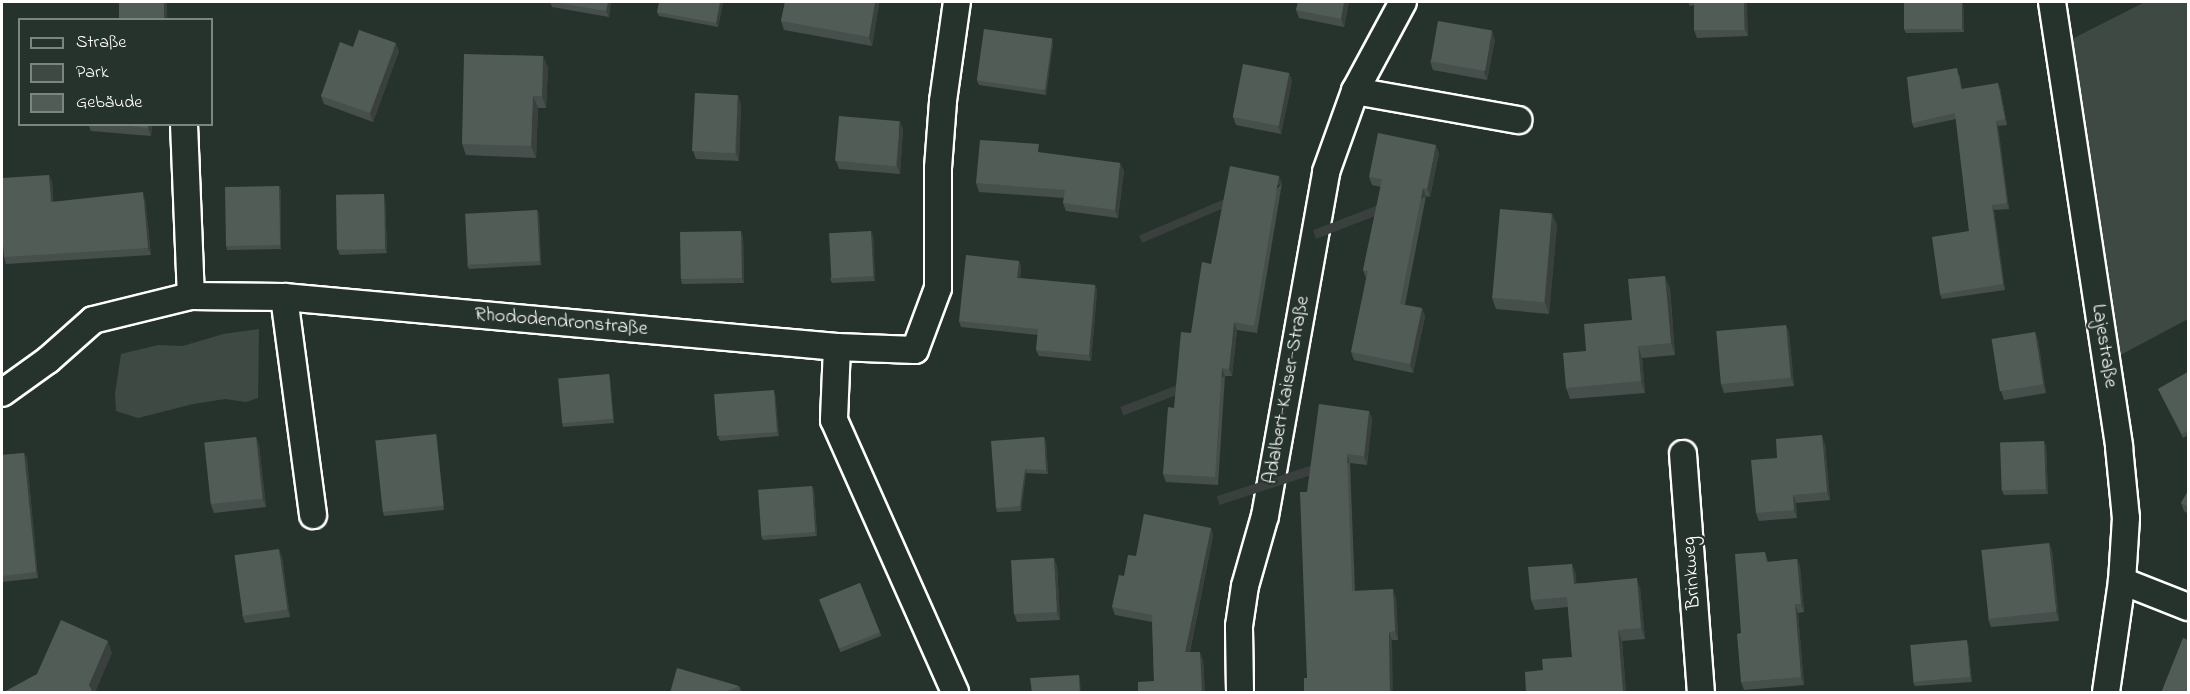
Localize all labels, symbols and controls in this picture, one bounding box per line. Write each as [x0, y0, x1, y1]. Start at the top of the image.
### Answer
legend [18, 18, 213, 126]
text: Straße [76, 30, 126, 56]
text: Park [76, 60, 109, 86]
text: Gebäude [76, 90, 142, 116]
street label: Adalbert-Kaiser-Straße [1259, 294, 1315, 486]
street label: Rhododendronstraße [473, 302, 649, 342]
street label: Lajestraße [2086, 302, 2122, 390]
street label: Brinkweg [1677, 536, 1707, 610]

